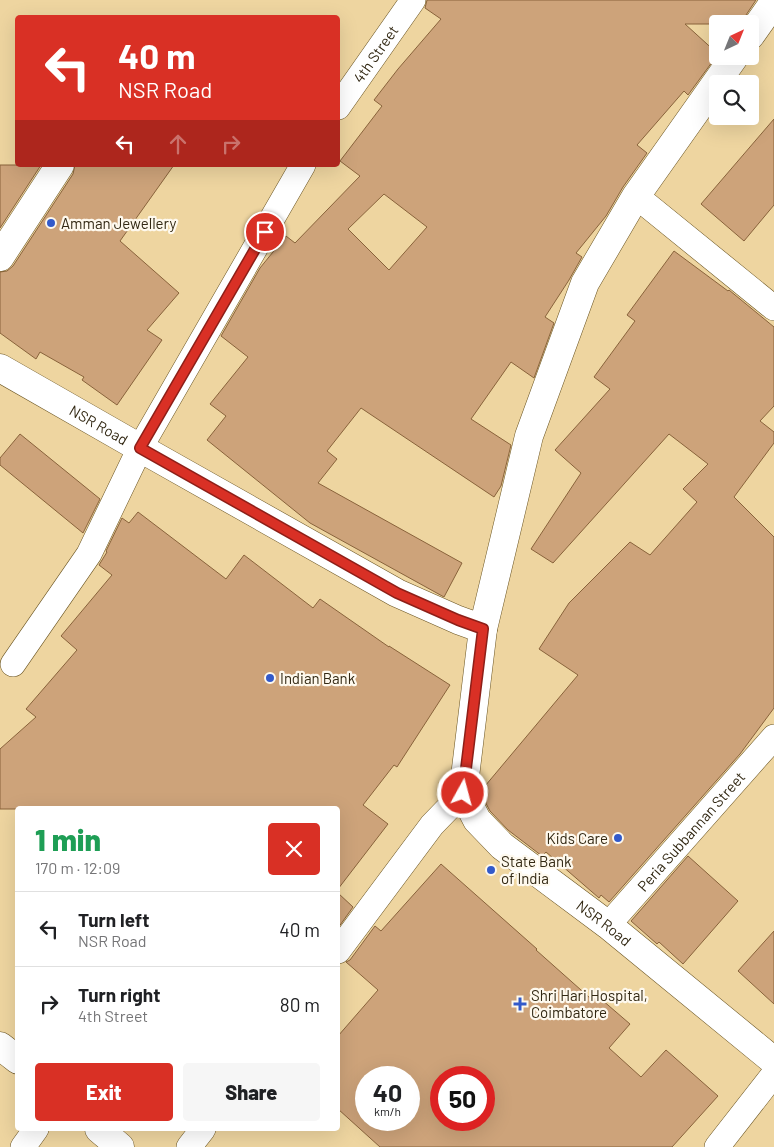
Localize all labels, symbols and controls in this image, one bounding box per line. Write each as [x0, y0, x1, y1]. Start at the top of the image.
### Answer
north arrow [709, 15, 759, 65]
map controls [709, 15, 759, 125]
street label: 4th Street [349, 22, 402, 86]
text: 40 m [118, 34, 195, 76]
icon: left [35, 35, 100, 100]
button: search [709, 75, 759, 125]
text: NSR Road [118, 76, 212, 102]
icon: left [111, 130, 139, 158]
icon: ahead [164, 130, 192, 158]
icon: right [217, 130, 245, 158]
pin [244, 211, 286, 253]
place label: Amman Jewellery [61, 214, 176, 232]
marker: Amman Jewellery [45, 217, 57, 229]
icon: arrive [251, 218, 279, 246]
street label: NSR Road [67, 401, 131, 448]
place label: Indian Bank [280, 669, 356, 687]
marker: Indian Bank [264, 672, 276, 684]
position arrow [436, 766, 488, 818]
street label: Peria Subbannan Street [633, 768, 748, 895]
text: 1 min [35, 821, 101, 857]
button: close [268, 823, 320, 875]
place label: Kids Care [547, 829, 608, 847]
marker: Kids Care [612, 832, 624, 844]
place label: State Bank of India [501, 852, 572, 887]
text: 170 m · 12:09 [35, 858, 120, 877]
marker: State Bank of India [485, 864, 497, 876]
street label: NSR Road [573, 896, 635, 949]
text: Turn left [78, 908, 149, 931]
icon: left [35, 915, 63, 943]
text: 40 m [279, 918, 320, 941]
text: NSR Road [78, 931, 147, 950]
text: Turn right [78, 983, 160, 1006]
place label: Shri Hari Hospital, Coimbatore [531, 986, 648, 1021]
icon: right [35, 990, 63, 1018]
text: 80 m [280, 993, 320, 1016]
marker: Shri Hari Hospital, Coimbatore [513, 997, 527, 1011]
text: 4th Street [78, 1006, 148, 1025]
button: Exit [35, 1063, 173, 1121]
button: Share [183, 1063, 320, 1121]
speed limit sign: 50 [430, 1066, 495, 1131]
text: 40 [373, 1077, 402, 1107]
text: km/h [374, 1104, 401, 1118]

